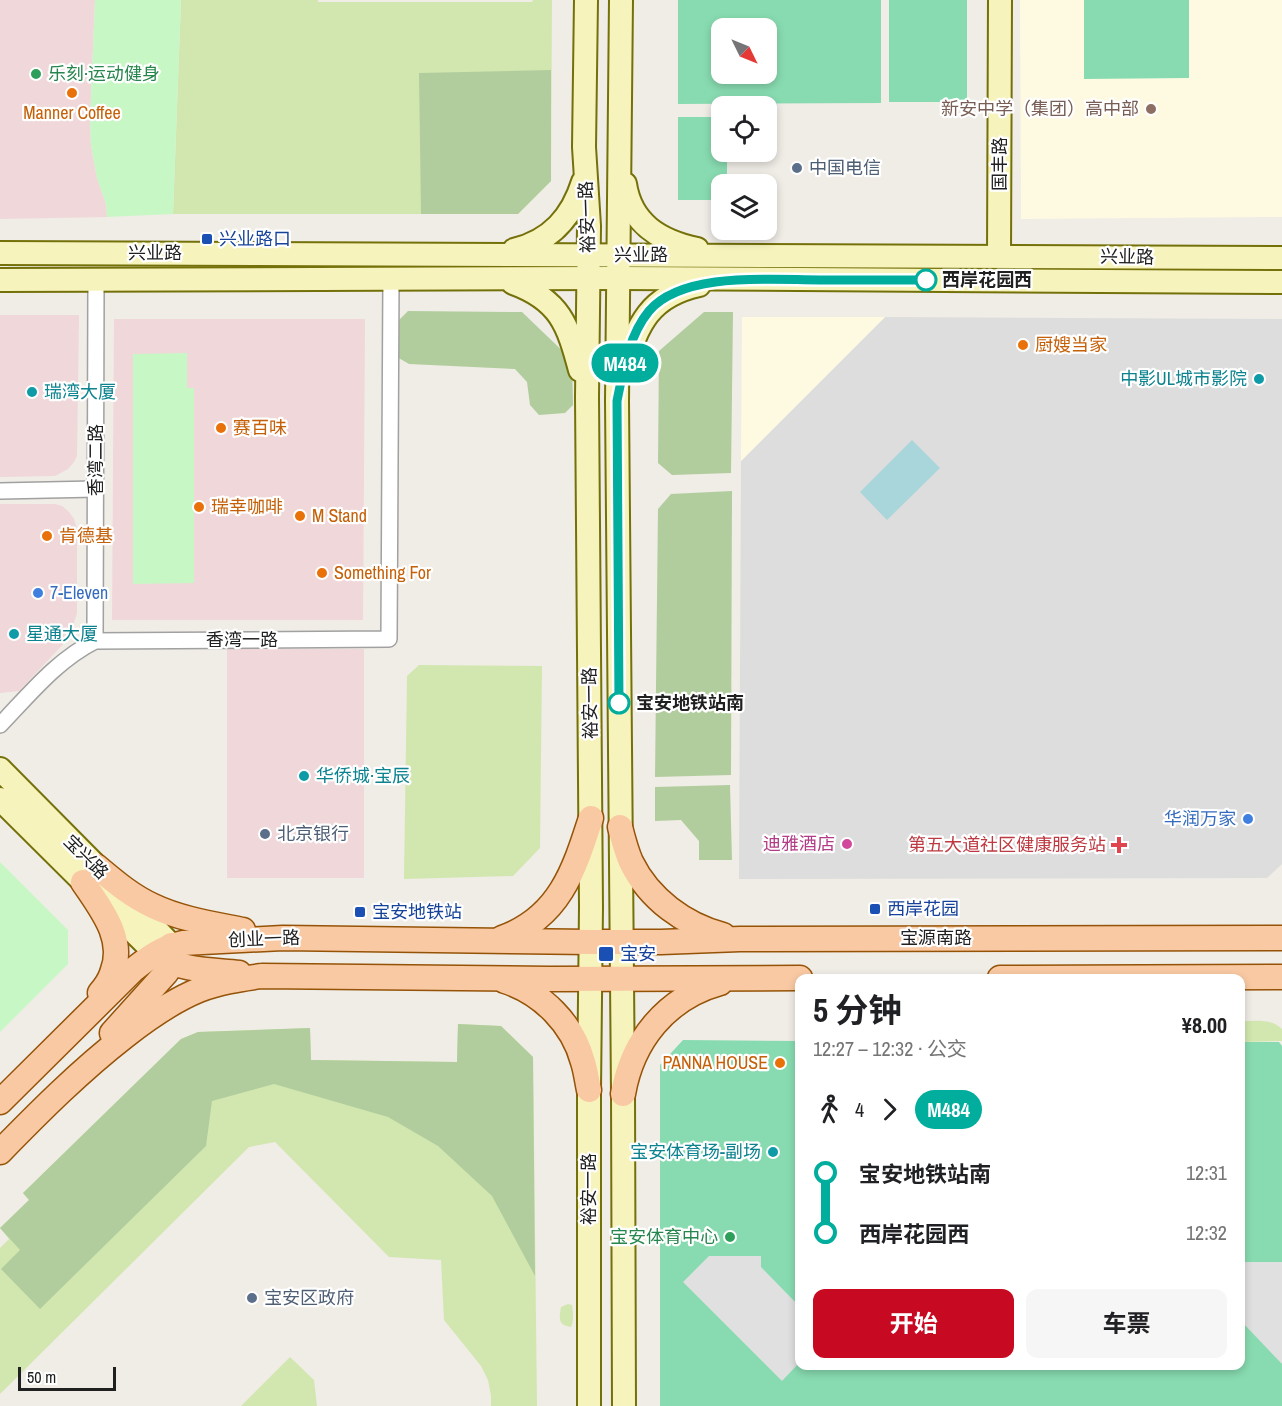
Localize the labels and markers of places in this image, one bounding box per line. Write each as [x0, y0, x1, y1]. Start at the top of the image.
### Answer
place label: 乐刻·运动健身 [48, 61, 160, 86]
marker: 乐刻·运动健身 [29, 67, 43, 81]
marker: Manner Coffee [65, 86, 79, 100]
place label: 新安中学（集团）高中部 [941, 96, 1139, 121]
place label: Manner Coffee [23, 100, 121, 125]
marker: 新安中学（集团）高中部 [1144, 102, 1158, 116]
place label: 中国电信 [809, 155, 881, 180]
marker: 中国电信 [790, 161, 804, 175]
place label: 兴业路口 [219, 226, 291, 251]
marker: 兴业路口 [200, 232, 214, 246]
place label: 西岸花园西 [942, 267, 1032, 292]
marker: 西岸花园西 [915, 269, 937, 291]
place label: 厨嫂当家 [1035, 332, 1107, 357]
marker: 厨嫂当家 [1016, 338, 1030, 352]
place label: 中影UL城市影院 [1120, 366, 1247, 391]
marker: 中影UL城市影院 [1252, 372, 1266, 386]
place label: 瑞湾大厦 [44, 379, 116, 404]
marker: 瑞湾大厦 [25, 385, 39, 399]
place label: 赛百味 [233, 415, 287, 440]
marker: 赛百味 [214, 421, 228, 435]
place label: 瑞幸咖啡 [211, 494, 283, 519]
marker: 瑞幸咖啡 [192, 500, 206, 514]
place label: M Stand [312, 503, 367, 528]
marker: M Stand [293, 509, 307, 523]
place label: 肯德基 [59, 523, 113, 548]
marker: 肯德基 [40, 529, 54, 543]
place label: Something For [334, 560, 431, 585]
marker: Something For [315, 566, 329, 580]
place label: 7-Eleven [50, 580, 108, 605]
marker: 7-Eleven [31, 586, 45, 600]
place label: 星通大厦 [26, 621, 98, 646]
marker: 星通大厦 [7, 627, 21, 641]
place label: 宝安地铁站南 [636, 690, 744, 715]
marker: 宝安地铁站南 [608, 692, 630, 714]
place label: 华侨城·宝辰 [316, 763, 410, 788]
marker: 华侨城·宝辰 [297, 769, 311, 783]
place label: 华润万家 [1164, 806, 1236, 831]
marker: 华润万家 [1241, 812, 1255, 826]
place label: 北京银行 [277, 821, 349, 846]
marker: 北京银行 [258, 827, 272, 841]
place label: 迪雅酒店 [763, 831, 835, 856]
place label: 第五大道社区健康服务站 [908, 832, 1106, 857]
marker: 第五大道社区健康服务站 [1110, 836, 1128, 854]
marker: 迪雅酒店 [840, 837, 854, 851]
place label: 西岸花园 [887, 896, 959, 921]
place label: 宝安地铁站 [372, 899, 462, 924]
marker: 西岸花园 [868, 902, 882, 916]
marker: 宝安地铁站 [353, 905, 367, 919]
place label: 宝安 [620, 941, 656, 966]
marker: 宝安 [597, 945, 615, 963]
place label: PANNA HOUSE [662, 1050, 768, 1075]
marker: PANNA HOUSE [773, 1056, 787, 1070]
place label: 宝安体育场-副场 [630, 1139, 761, 1164]
marker: 宝安体育场-副场 [766, 1145, 780, 1159]
place label: 宝安体育中心 [610, 1224, 718, 1249]
marker: 宝安体育中心 [723, 1230, 737, 1244]
place label: 宝安区政府 [264, 1285, 354, 1310]
marker: 宝安区政府 [245, 1291, 259, 1305]

